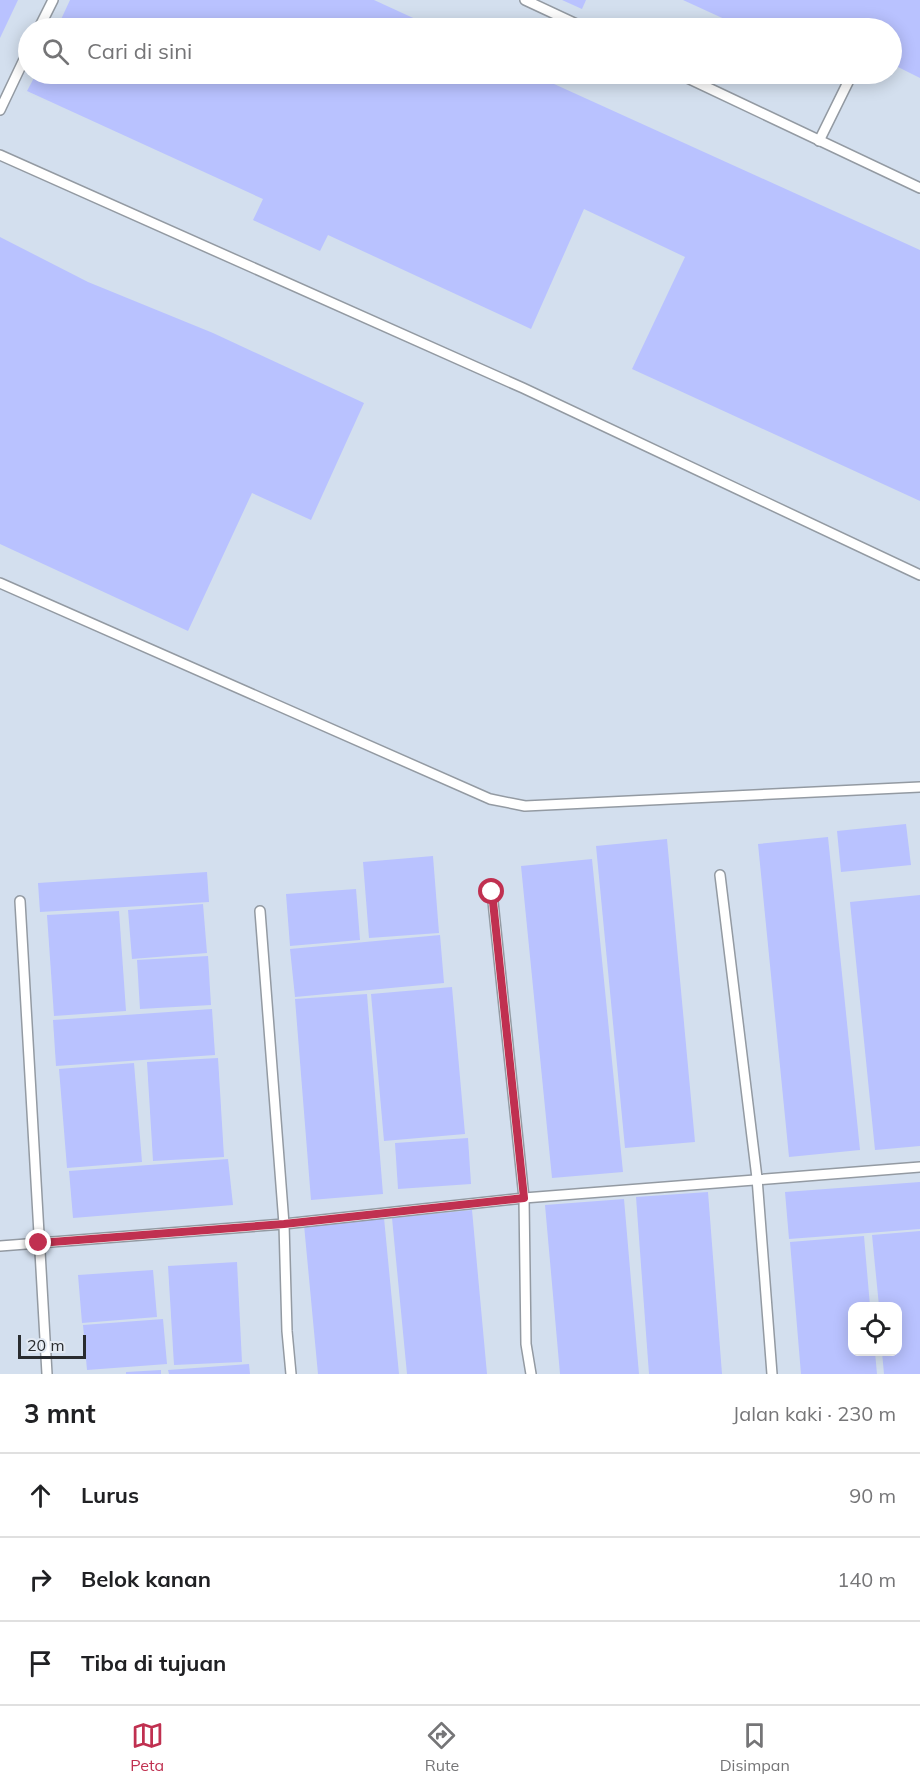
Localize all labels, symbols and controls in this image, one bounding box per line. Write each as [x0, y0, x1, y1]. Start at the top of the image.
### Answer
search box [18, 18, 902, 84]
icon: search [39, 35, 72, 68]
text: Cari di sini [87, 37, 192, 65]
route start [478, 878, 504, 904]
route end [25, 1229, 51, 1255]
map controls [848, 1302, 902, 1356]
button: locate [848, 1302, 902, 1356]
scale bar [18, 1332, 86, 1360]
text: 20 m [27, 1335, 64, 1355]
text: 3 mnt [24, 1397, 96, 1430]
text: Jalan kaki · 230 m [733, 1401, 896, 1426]
icon: ahead [24, 1479, 57, 1512]
text: Lurus [81, 1481, 139, 1509]
text: 90 m [849, 1483, 896, 1508]
icon: right [24, 1563, 57, 1596]
text: Belok kanan [81, 1565, 211, 1593]
text: 140 m [837, 1567, 896, 1592]
icon: arrive [24, 1647, 57, 1680]
text: Tiba di tujuan [81, 1649, 226, 1677]
tab: Peta [130, 1719, 164, 1775]
tab: Rute [425, 1719, 459, 1775]
tab: Disimpan [720, 1719, 790, 1775]

